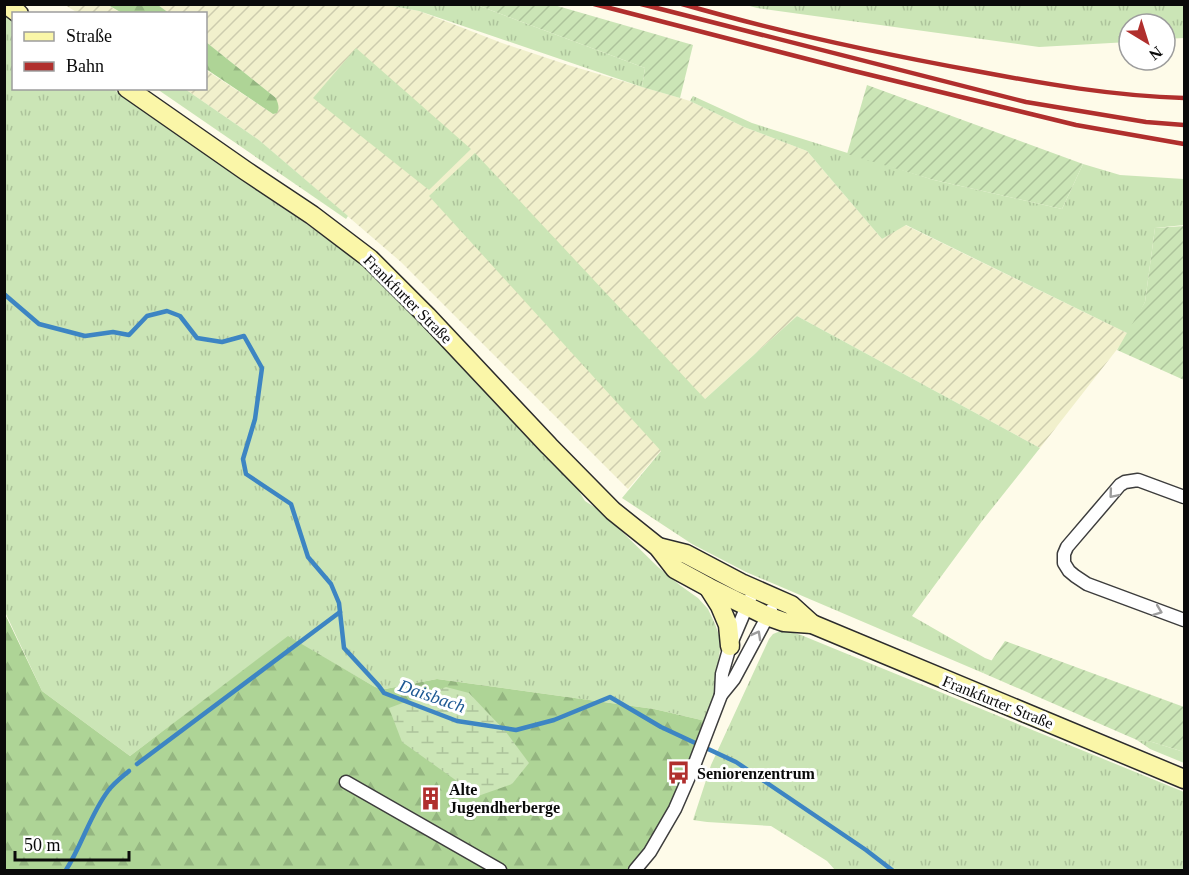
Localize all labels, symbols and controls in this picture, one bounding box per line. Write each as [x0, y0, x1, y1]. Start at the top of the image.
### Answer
legend [12, 12, 207, 90]
north arrow [1117, 12, 1177, 72]
text: Straße [66, 26, 112, 46]
text: N [1146, 43, 1166, 64]
text: Bahn [66, 56, 104, 76]
street label: Frankfurter Straße [360, 251, 456, 347]
one-way arrow [1109, 487, 1120, 498]
one-way arrow [1152, 604, 1163, 616]
one-way arrow [750, 630, 761, 641]
street label: Frankfurter Straße [940, 672, 1056, 732]
water label: Daisbach [395, 675, 468, 717]
bus stop icon: Seniorenzentrum [666, 760, 692, 786]
place label: Seniorenzentrum [697, 765, 816, 782]
place label: Alte Jugendherberge [449, 781, 560, 817]
building icon: Alte Jugendherberge [418, 785, 444, 811]
scale bar [15, 824, 129, 862]
text: 50 m [24, 835, 61, 855]

